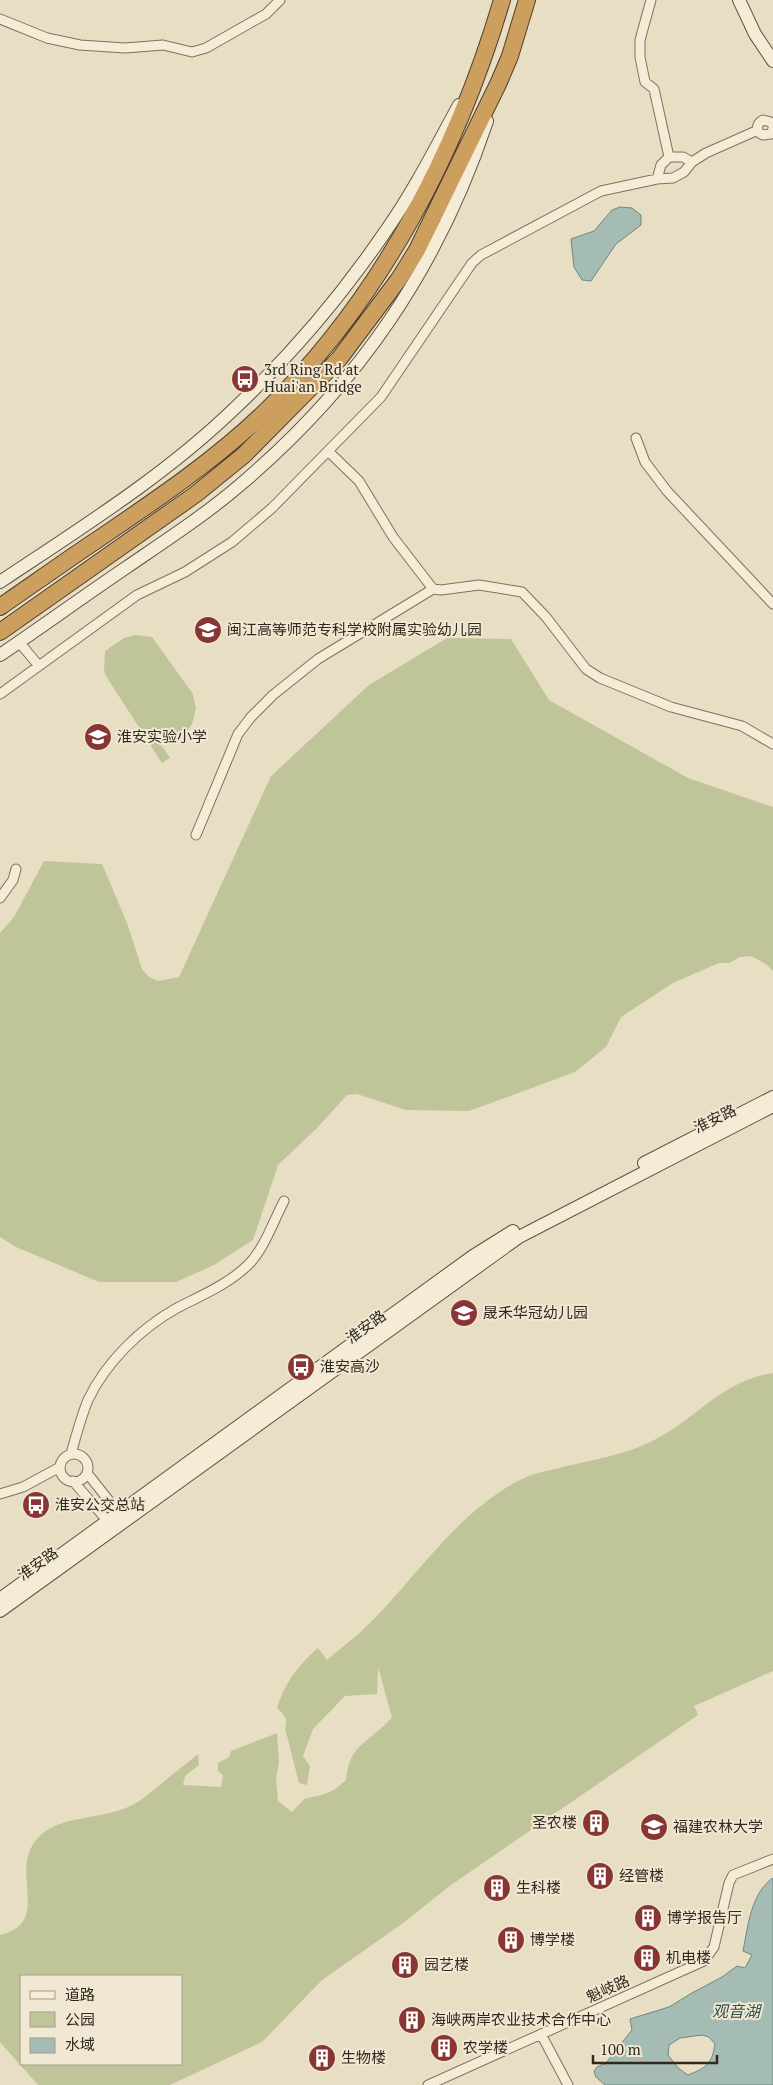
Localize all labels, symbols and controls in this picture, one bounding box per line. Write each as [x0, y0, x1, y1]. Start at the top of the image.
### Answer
place label: 3rd Ring Rd at Huai'an Bridge [264, 359, 362, 396]
bus stop icon: 3rd Ring Rd at Huai'an Bridge [230, 364, 260, 394]
school or university icon: 闽江高等师范专科学校附属实验幼儿园 [193, 615, 223, 645]
place label: 闽江高等师范专科学校附属实验幼儿园 [227, 619, 482, 639]
school or university icon: 淮安实验小学 [83, 722, 113, 752]
place label: 淮安实验小学 [117, 726, 207, 746]
street label: 淮安路 [690, 1099, 739, 1137]
school or university icon: 晟禾华冠幼儿园 [449, 1298, 479, 1328]
place label: 晟禾华冠幼儿园 [483, 1302, 588, 1322]
street label: 淮安路 [341, 1305, 389, 1348]
bus stop icon: 淮安高沙 [286, 1352, 316, 1382]
place label: 淮安高沙 [320, 1356, 380, 1376]
bus stop icon: 淮安公交总站 [21, 1490, 51, 1520]
place label: 淮安公交总站 [55, 1494, 145, 1514]
street label: 淮安路 [13, 1542, 62, 1584]
building icon: 圣农楼 [581, 1808, 611, 1838]
place label: 圣农楼 [532, 1812, 577, 1832]
school or university icon: 福建农林大学 [639, 1812, 669, 1842]
place label: 福建农林大学 [673, 1816, 763, 1836]
building icon: 经管楼 [585, 1861, 615, 1891]
place label: 经管楼 [619, 1865, 664, 1885]
building icon: 生科楼 [482, 1873, 512, 1903]
place label: 生科楼 [516, 1877, 561, 1897]
building icon: 博学报告厅 [633, 1903, 663, 1933]
place label: 博学报告厅 [667, 1907, 742, 1927]
building icon: 博学楼 [496, 1925, 526, 1955]
place label: 博学楼 [530, 1929, 575, 1949]
building icon: 机电楼 [632, 1943, 662, 1973]
place label: 机电楼 [666, 1947, 711, 1967]
building icon: 园艺楼 [390, 1950, 420, 1980]
place label: 园艺楼 [424, 1954, 469, 1974]
street label: 魁岐路 [583, 1970, 632, 2006]
legend [20, 1975, 182, 2065]
text: 道路 [65, 1984, 95, 2004]
water label: 观音湖 [712, 2000, 763, 2022]
building icon: 海峡两岸农业技术合作中心 [397, 2005, 427, 2035]
text: 公园 [65, 2009, 95, 2029]
place label: 海峡两岸农业技术合作中心 [431, 2009, 611, 2029]
scale bar [593, 2032, 717, 2064]
building icon: 农学楼 [429, 2033, 459, 2063]
text: 水域 [65, 2034, 95, 2054]
place label: 农学楼 [463, 2037, 508, 2057]
text: 100 m [600, 2039, 641, 2059]
building icon: 生物楼 [307, 2043, 337, 2073]
place label: 生物楼 [341, 2047, 386, 2067]

